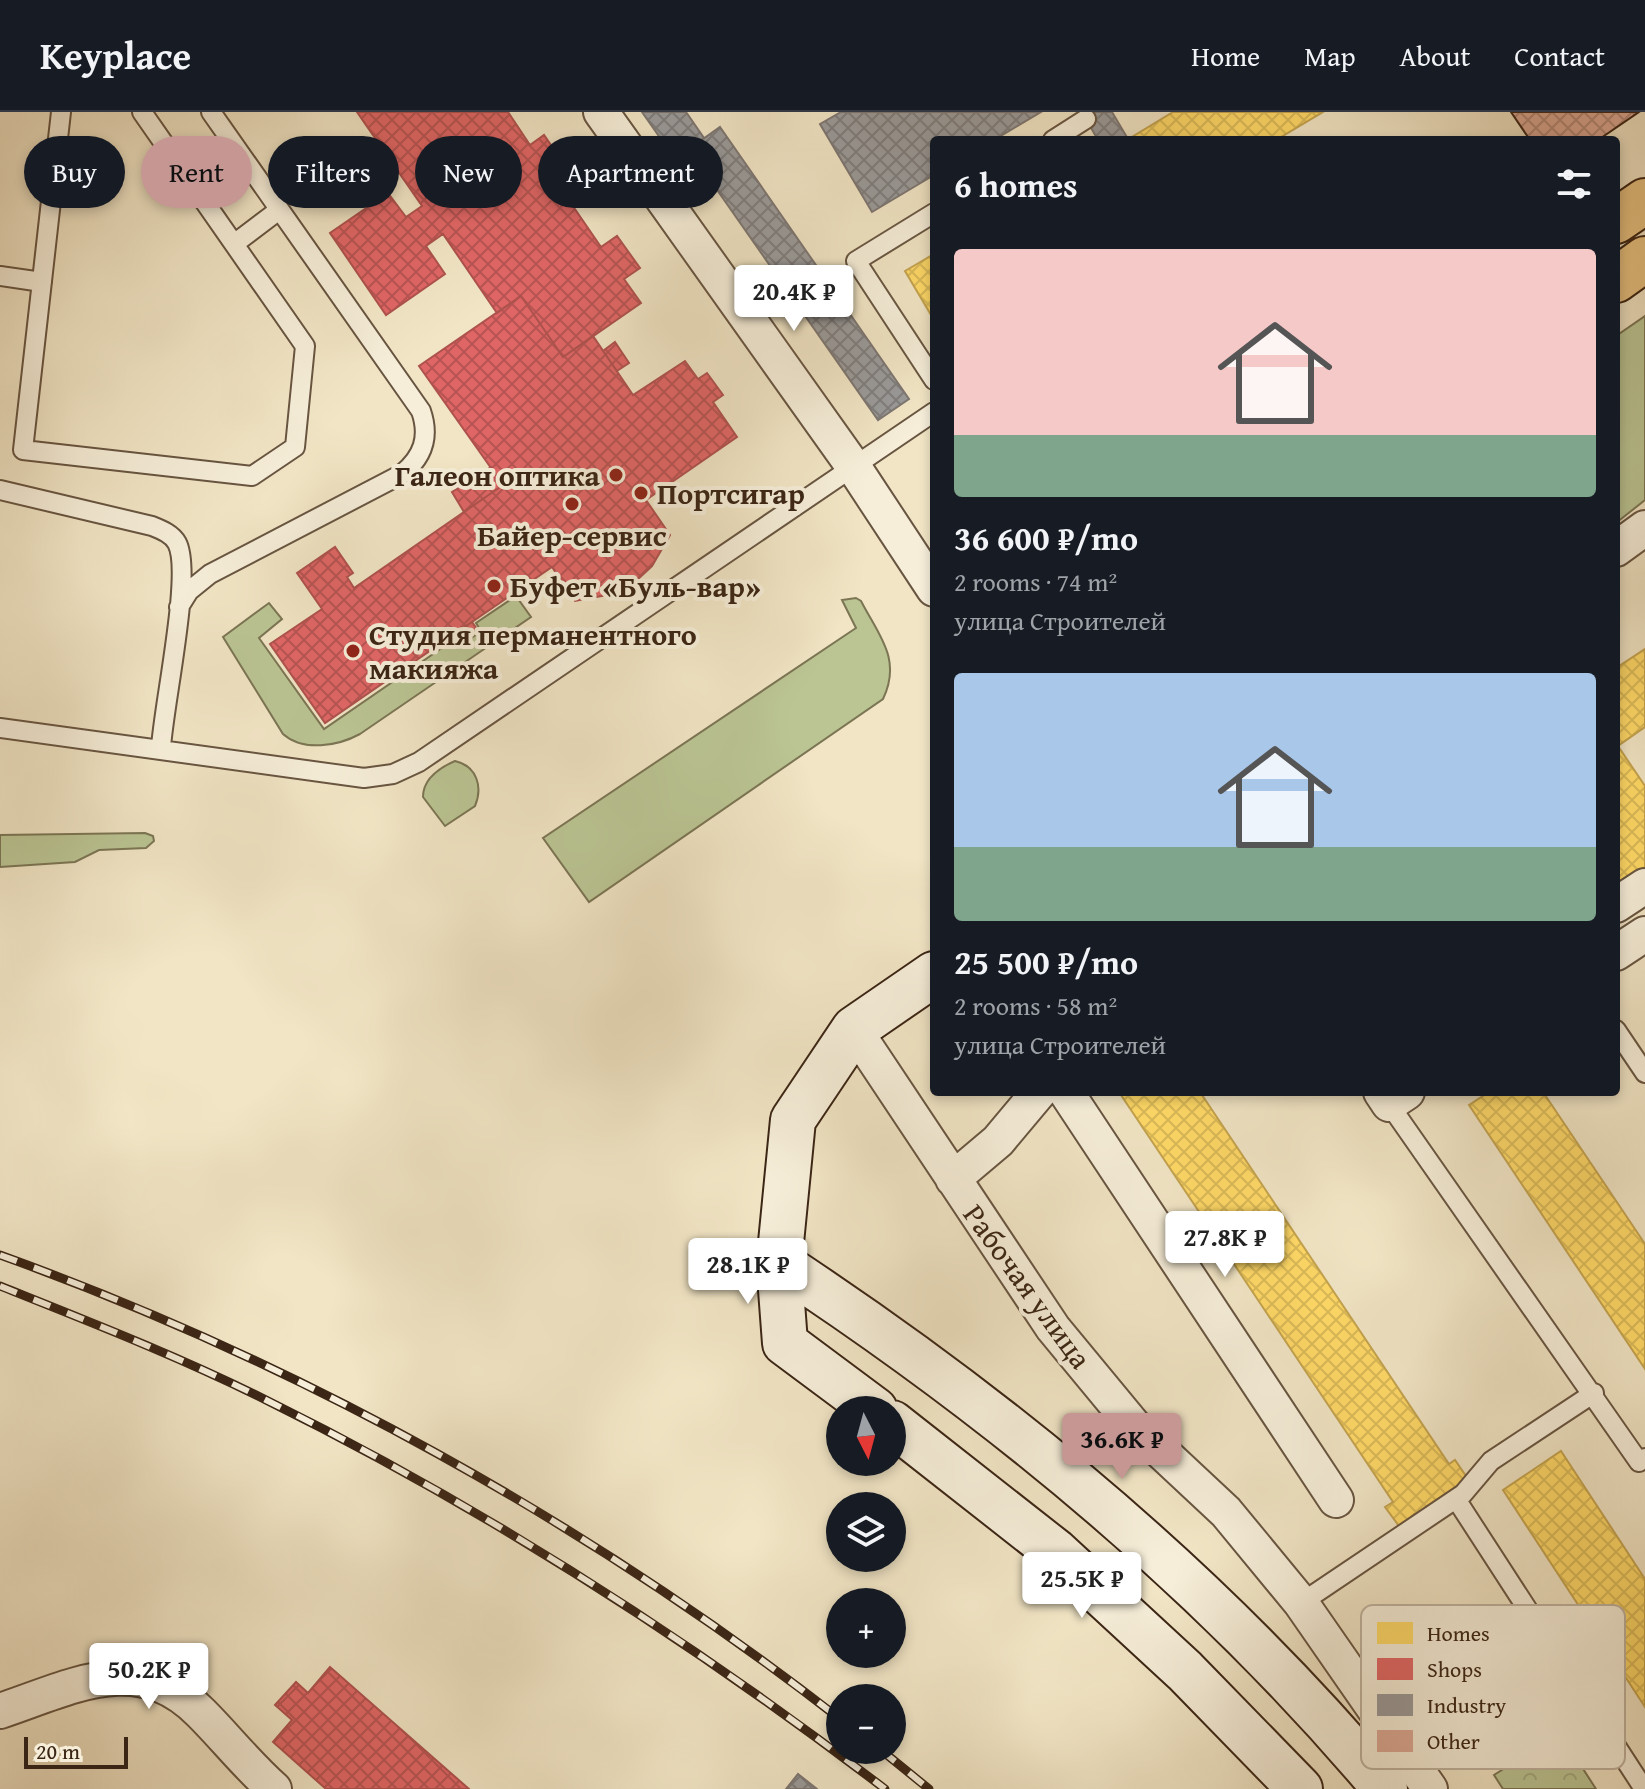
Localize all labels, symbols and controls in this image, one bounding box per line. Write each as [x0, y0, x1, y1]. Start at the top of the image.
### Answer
text: Keyplace [40, 27, 191, 83]
text: Home [1191, 35, 1260, 76]
text: Map [1304, 35, 1356, 76]
text: About [1400, 35, 1470, 76]
text: Contact [1514, 35, 1605, 76]
chip: Buy [24, 136, 125, 208]
chip: Rent [141, 136, 252, 208]
chip: Filters [268, 136, 399, 208]
chip: New [415, 136, 522, 208]
chip: Apartment [538, 136, 723, 208]
text: 6 homes [954, 160, 1078, 209]
icon: filters [1552, 162, 1596, 206]
pin: 20.4K ₽ [720, 265, 868, 333]
text: 20.4K ₽ [752, 271, 836, 310]
icon: home [1203, 301, 1347, 445]
place label: Галеон оптика [395, 453, 601, 497]
marker: Галеон оптика [607, 466, 625, 484]
place label: Портсигар [657, 471, 805, 515]
marker: Портсигар [632, 484, 650, 502]
marker: Байер-сервис [563, 495, 581, 513]
place label: Байер-сервис [477, 513, 667, 557]
text: 36 600 ₽/mo [954, 513, 1138, 562]
text: 2 rooms · 74 m² [954, 562, 1117, 601]
place label: Буфет «Буль-вар» [510, 564, 761, 608]
marker: Буфет «Буль-вар» [485, 577, 503, 595]
text: улица Строителей [954, 601, 1166, 640]
place label: Студия перманентного макияжа [369, 612, 697, 690]
marker: Студия перманентного макияжа [344, 642, 362, 660]
icon: home [1203, 725, 1347, 869]
text: 25 500 ₽/mo [954, 937, 1138, 986]
text: 2 rooms · 58 m² [954, 986, 1117, 1025]
text: улица Строителей [954, 1025, 1166, 1064]
street label: Рабочая улица [953, 1195, 1103, 1378]
pin: 27.8K ₽ [1151, 1211, 1299, 1279]
text: 27.8K ₽ [1183, 1217, 1267, 1256]
pin: 28.1K ₽ [674, 1238, 822, 1306]
text: 28.1K ₽ [706, 1244, 790, 1283]
north arrow [826, 1396, 906, 1476]
map controls [826, 1396, 906, 1764]
pin: 36.6K ₽ [1048, 1413, 1196, 1481]
text: 36.6K ₽ [1080, 1419, 1164, 1458]
button: layers [826, 1492, 906, 1572]
pin: 25.5K ₽ [1008, 1552, 1156, 1620]
text: 25.5K ₽ [1040, 1558, 1124, 1597]
button: + [826, 1588, 906, 1668]
legend [1361, 1605, 1625, 1769]
text: Homes [1427, 1617, 1490, 1649]
pin: 50.2K ₽ [75, 1643, 223, 1711]
text: 50.2K ₽ [107, 1649, 191, 1688]
text: Shops [1427, 1653, 1482, 1685]
button: − [826, 1684, 906, 1764]
text: Industry [1427, 1689, 1506, 1721]
text: Other [1427, 1725, 1480, 1757]
scale bar [24, 1733, 128, 1769]
text: 20 m [36, 1735, 80, 1767]

